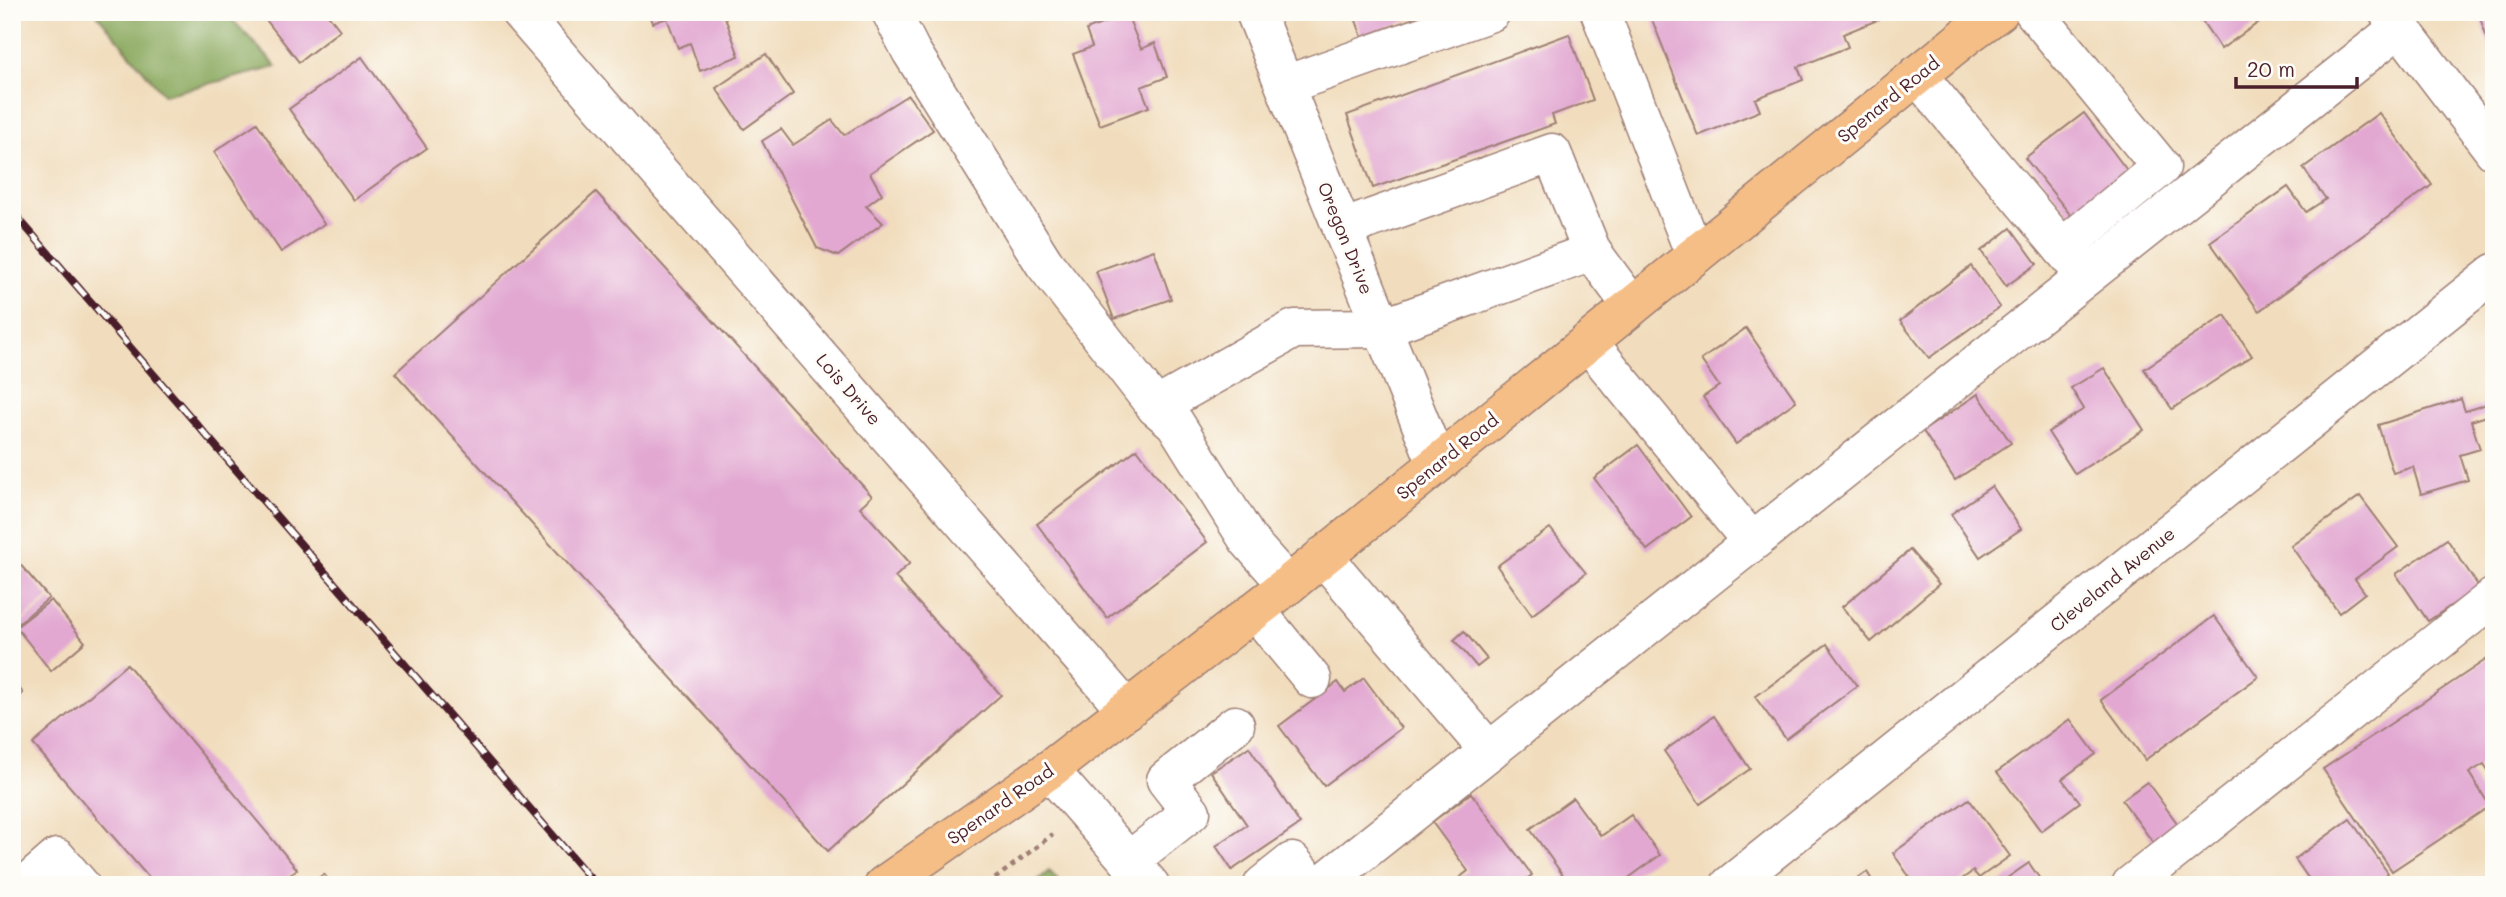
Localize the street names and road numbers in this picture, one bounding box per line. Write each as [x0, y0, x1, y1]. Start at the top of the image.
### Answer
street label: Spenard Road [1832, 50, 1944, 148]
street label: Oregon Drive [1313, 178, 1379, 298]
street label: Lois Drive [811, 348, 887, 430]
street label: Spenard Road [1391, 407, 1503, 505]
street label: Cleveland Avenue [2044, 521, 2180, 637]
street label: Spenard Road [942, 758, 1058, 850]

